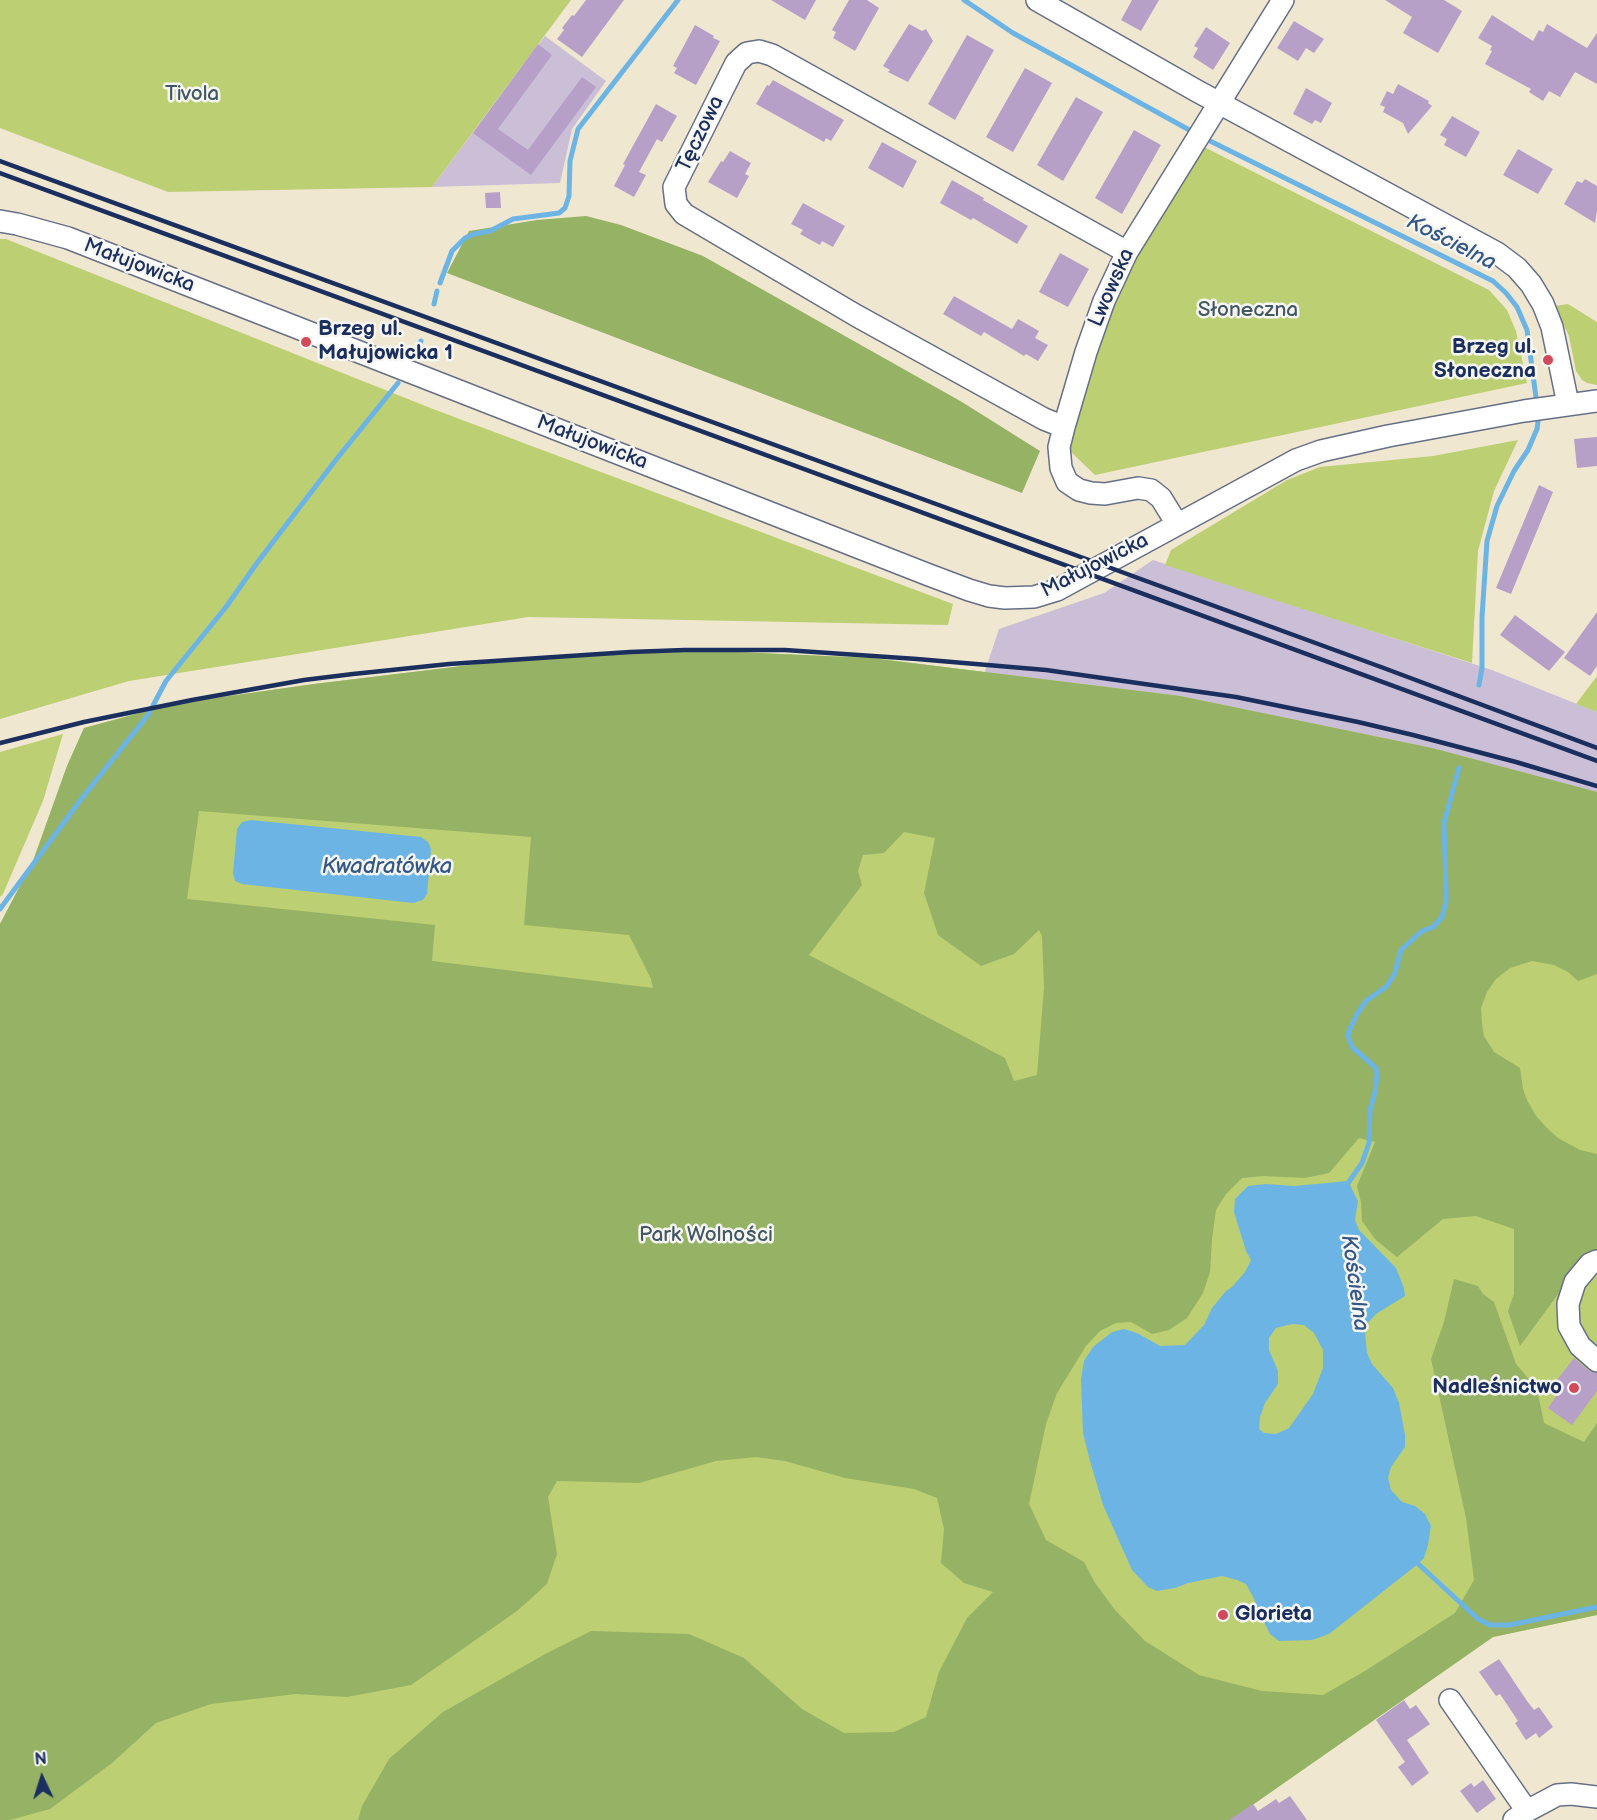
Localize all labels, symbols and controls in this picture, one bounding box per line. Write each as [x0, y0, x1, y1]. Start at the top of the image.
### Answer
park label: Tivola [165, 82, 219, 108]
street label: Tęczowa [672, 92, 730, 176]
water label: Kościelna [1402, 209, 1500, 277]
street label: Małujowicka [80, 233, 198, 299]
street label: Lwowska [1084, 245, 1140, 331]
park label: Słoneczna [1198, 298, 1298, 324]
place label: Brzeg ul. Małujowicka 1 [318, 317, 453, 367]
marker: Brzeg ul. Małujowicka 1 [299, 335, 313, 349]
place label: Brzeg ul. Słoneczna [1434, 335, 1536, 385]
marker: Brzeg ul. Słoneczna [1541, 353, 1555, 367]
street label: Małujowicka [533, 410, 651, 476]
street label: Małujowicka [1037, 528, 1153, 604]
water label: Kwadratówka [322, 854, 452, 880]
park label: Park Wolności [639, 1223, 773, 1249]
water label: Kościelna [1334, 1233, 1374, 1333]
place label: Nadleśnictwo [1432, 1375, 1562, 1401]
marker: Nadleśnictwo [1567, 1381, 1581, 1395]
place label: Glorieta [1235, 1602, 1312, 1628]
marker: Glorieta [1216, 1608, 1230, 1622]
north arrow [12, 1748, 72, 1808]
text: N [34, 1750, 47, 1769]

